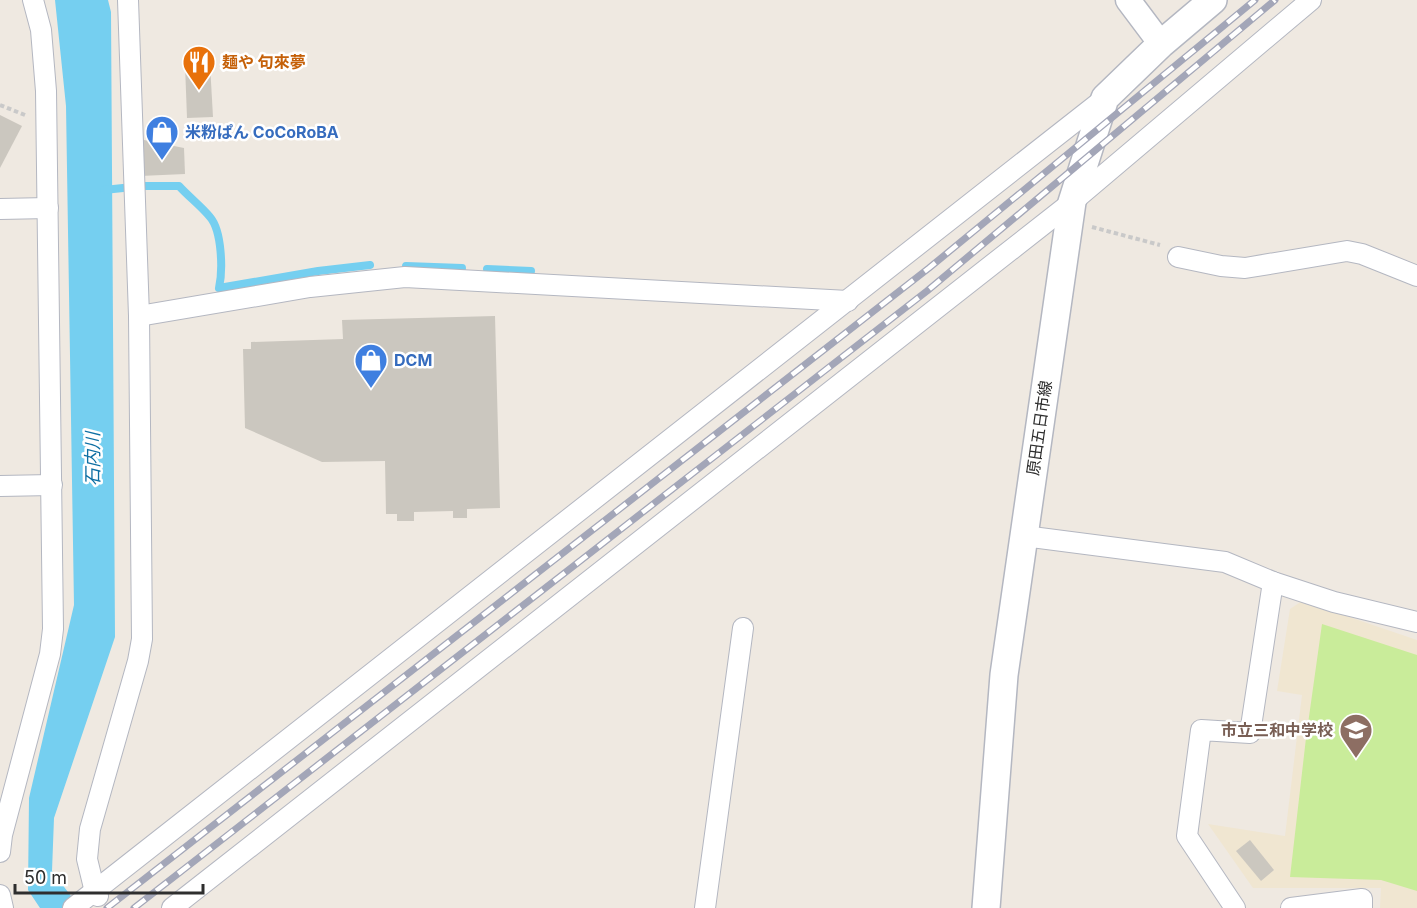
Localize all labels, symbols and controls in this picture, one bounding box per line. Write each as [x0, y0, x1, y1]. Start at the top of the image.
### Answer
restaurant icon: 麺や 句來夢 [181, 44, 217, 91]
place label: 麺や 句來夢 [222, 52, 306, 72]
shop icon: 米粉ぱん CoCoRoBA [144, 114, 180, 161]
place label: 米粉ぱん CoCoRoBA [185, 122, 339, 142]
shop icon: DCM [353, 342, 389, 389]
place label: DCM [394, 350, 432, 370]
street label: 原田五日市線 [1022, 379, 1056, 477]
water label: 石内川 [82, 430, 103, 486]
school or university icon: 市立三和中学校 [1338, 712, 1374, 759]
place label: 市立三和中学校 [1221, 720, 1333, 740]
scale bar [15, 857, 202, 895]
text: 50 m [24, 867, 67, 888]

